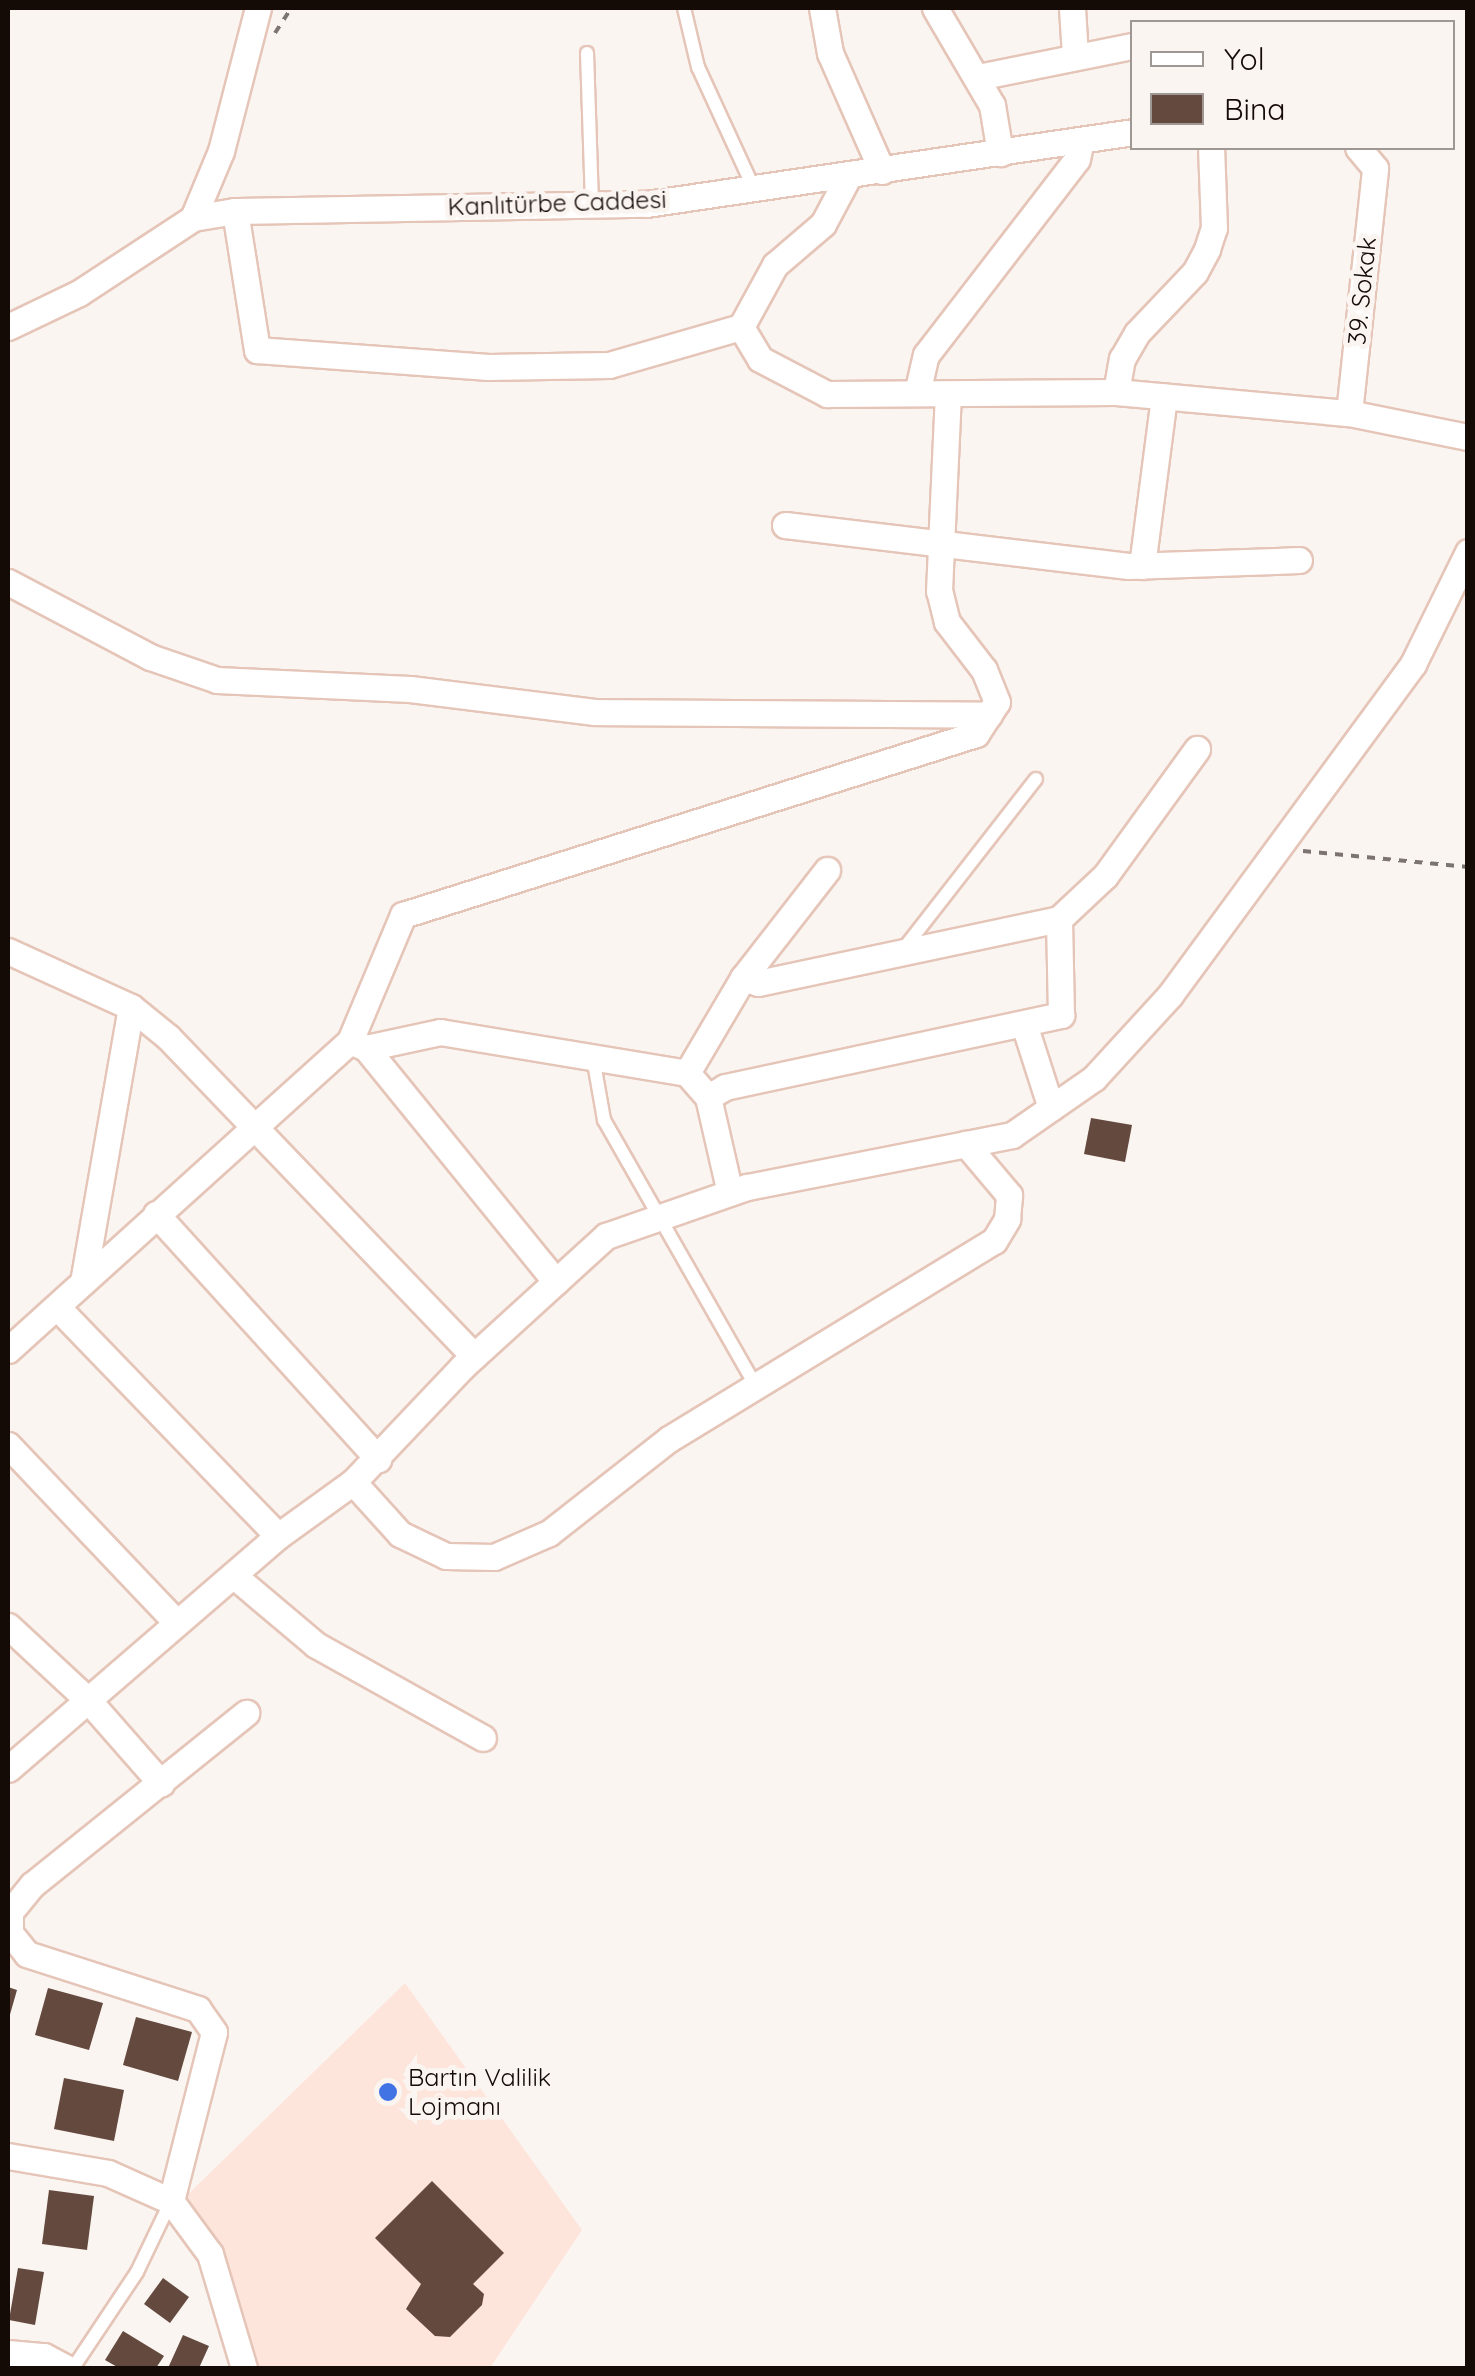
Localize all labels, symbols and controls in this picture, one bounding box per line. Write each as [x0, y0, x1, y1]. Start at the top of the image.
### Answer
legend [1130, 20, 1455, 150]
text: Yol [1224, 40, 1265, 78]
text: Bina [1224, 90, 1285, 128]
street label: Kanlıtürbe Caddesi [447, 184, 667, 222]
street label: 39. Sokak [1341, 236, 1383, 346]
place label: Bartın Valilik Lojmanı [408, 2063, 551, 2122]
marker: Bartın Valilik Lojmanı [377, 2081, 399, 2103]

